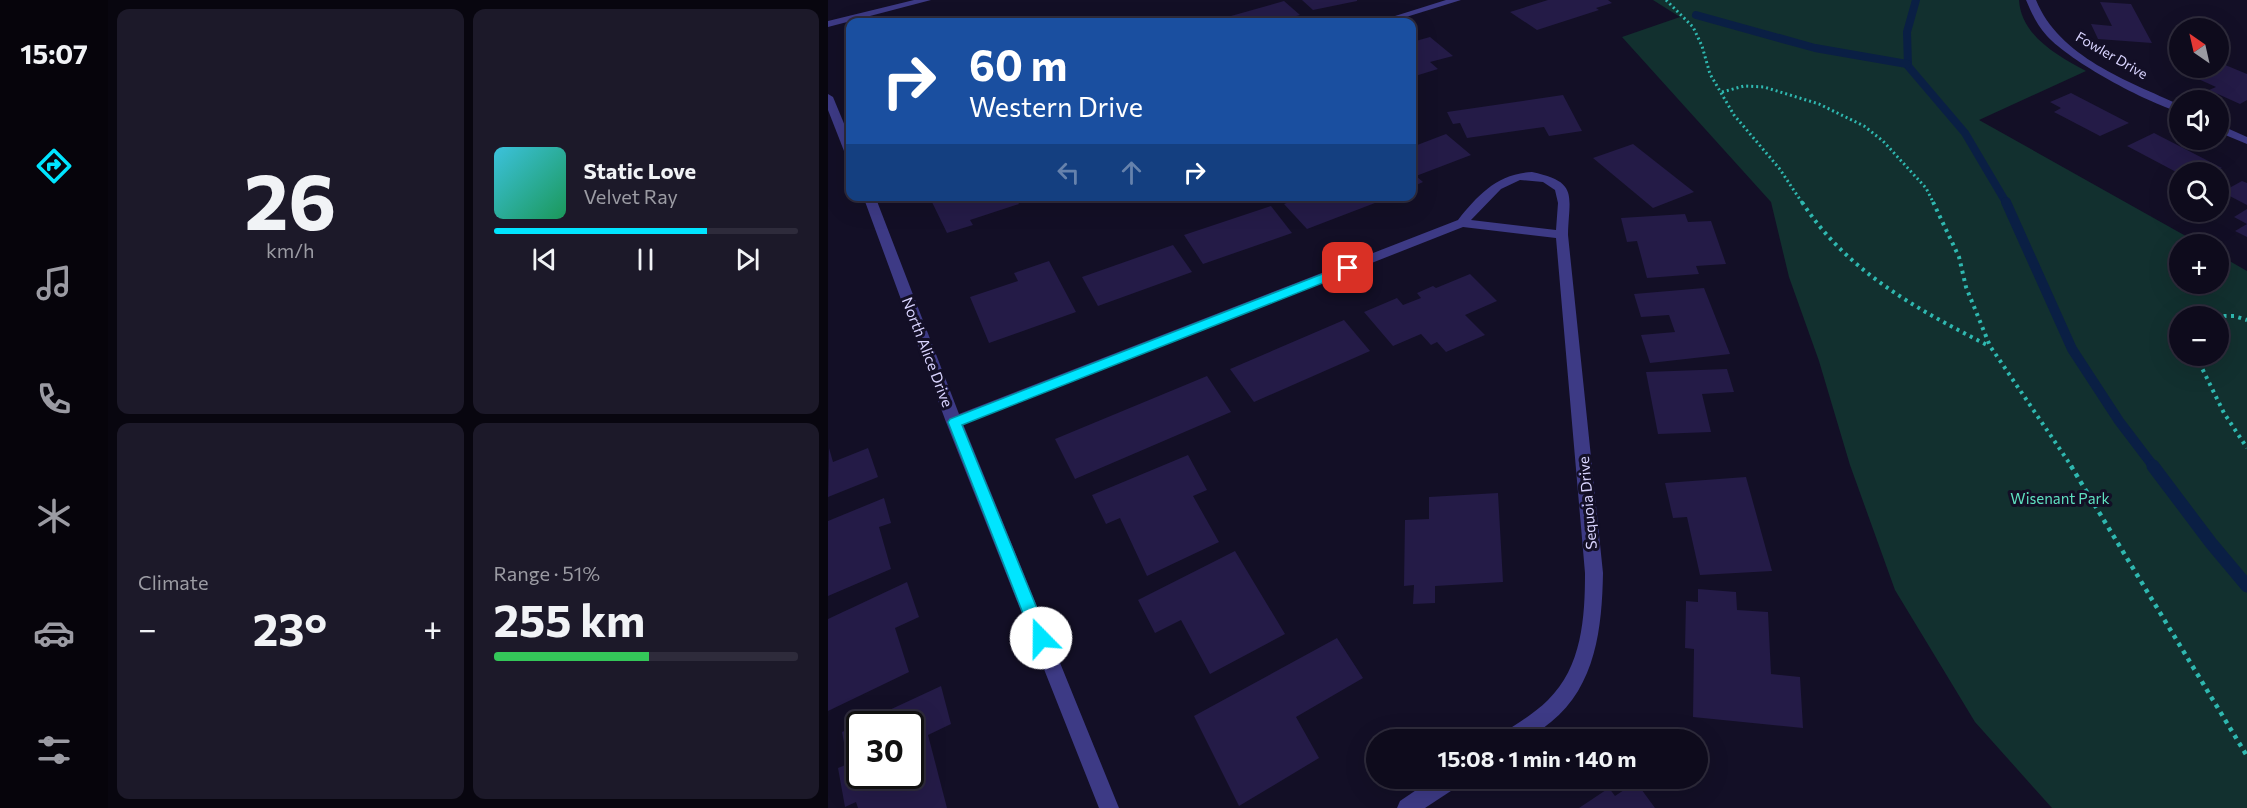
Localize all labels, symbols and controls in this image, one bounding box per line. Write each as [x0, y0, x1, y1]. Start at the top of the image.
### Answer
north arrow [2169, 18, 2229, 78]
map controls [2169, 18, 2229, 366]
street label: Fowler Drive [2073, 28, 2151, 82]
text: 15:07 [20, 37, 88, 70]
text: 60 m [969, 38, 1068, 90]
icon: right [870, 42, 948, 120]
text: Western Drive [969, 90, 1143, 123]
button: sound [2169, 90, 2229, 150]
icon: directions [33, 145, 75, 187]
text: 26 [244, 151, 336, 246]
icon: left [1052, 156, 1085, 189]
icon: ahead [1115, 156, 1148, 189]
icon: right [1178, 156, 1211, 189]
text: Static Love [584, 157, 696, 184]
button: search [2169, 162, 2229, 222]
text: Velvet Ray [584, 184, 678, 208]
button: + [2169, 234, 2229, 294]
text: km/h [266, 238, 315, 262]
pin [1322, 242, 1373, 293]
icon: previous [528, 243, 561, 276]
icon: pause [629, 243, 662, 276]
icon: next [731, 243, 764, 276]
icon: arrive [1331, 251, 1364, 284]
icon: music [33, 262, 75, 304]
street label: North Alice Drive [899, 294, 957, 410]
button: − [2169, 306, 2229, 366]
icon: phone [33, 378, 75, 420]
street label: Sequoia Drive [1574, 456, 1600, 550]
park label: Wisenant Park [2010, 489, 2110, 507]
icon: climate [33, 495, 75, 537]
text: Range · 51% [494, 561, 600, 585]
text: Climate [138, 570, 208, 594]
text: 255 km [494, 591, 645, 646]
text: 23° [253, 600, 327, 655]
position arrow [1009, 606, 1073, 670]
text: − [138, 607, 157, 648]
text: + [423, 607, 442, 648]
icon: car [33, 612, 75, 654]
speed limit sign: 30 [846, 711, 924, 789]
icon: filters [33, 729, 75, 771]
text: 15:08 · 1 min · 140 m [1438, 745, 1636, 772]

